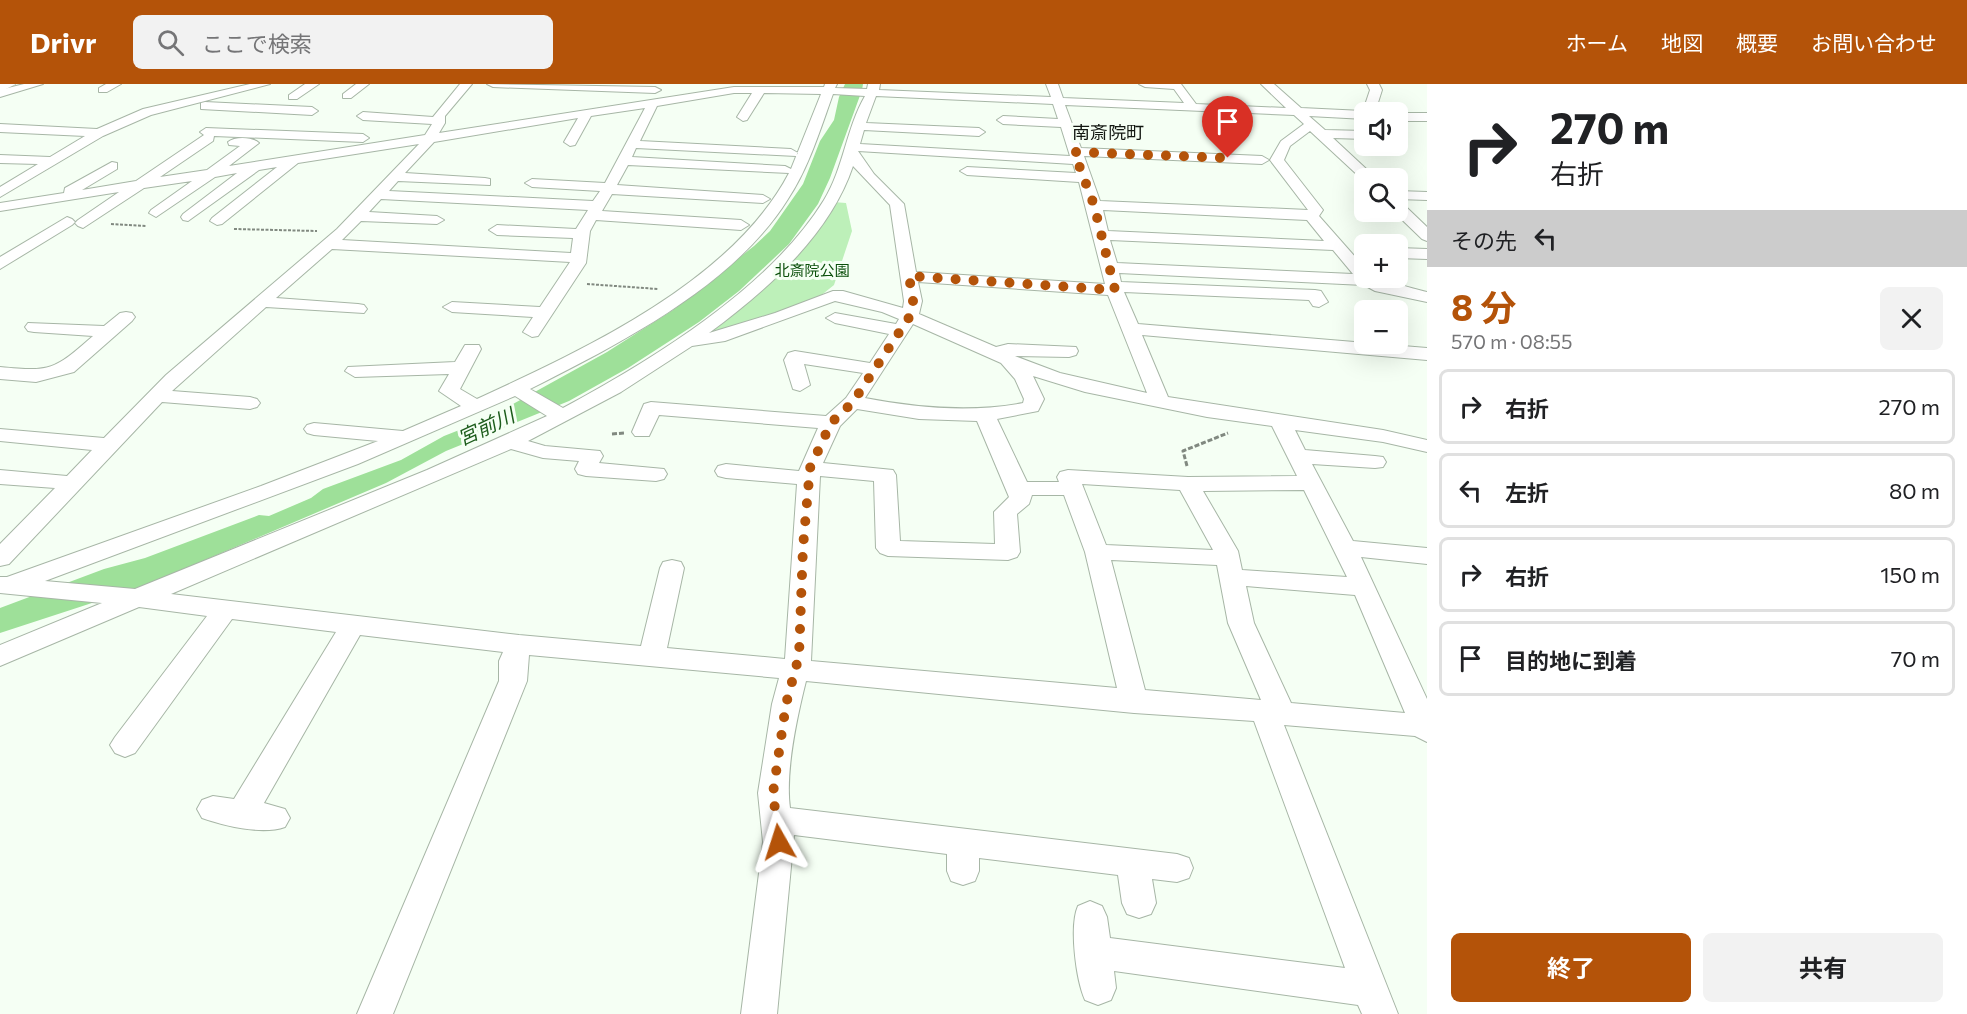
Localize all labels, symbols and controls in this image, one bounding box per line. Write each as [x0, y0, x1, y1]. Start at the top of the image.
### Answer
search box [133, 15, 553, 69]
text: Drivr [30, 25, 97, 59]
icon: search [154, 26, 187, 59]
text: ここで検索 [202, 30, 312, 57]
text: ホーム [1566, 30, 1628, 55]
text: 地図 [1661, 30, 1703, 55]
text: 概要 [1736, 30, 1778, 55]
text: お問い合わせ [1811, 30, 1937, 55]
pin [1202, 96, 1253, 158]
text: 270 m [1550, 101, 1669, 153]
map controls [1354, 102, 1408, 354]
button: sound [1354, 102, 1408, 156]
icon: arrive [1211, 105, 1244, 138]
icon: right [1451, 108, 1529, 186]
district label: 南斎院町 [1072, 121, 1144, 143]
text: 右折 [1550, 157, 1604, 190]
button: search [1354, 168, 1408, 222]
icon: left [1529, 222, 1562, 255]
text: その先 [1451, 227, 1517, 254]
button: + [1354, 234, 1408, 288]
park label: 北斎院公園 [774, 261, 850, 279]
text: 8 分 [1451, 284, 1516, 328]
button: close [1880, 287, 1943, 350]
button: − [1354, 300, 1408, 354]
text: 570 m · 08:55 [1451, 329, 1573, 353]
icon: right [1454, 390, 1487, 423]
text: 270 m [1879, 393, 1940, 420]
text: 右折 [1505, 395, 1549, 422]
water label: 宮前川 [453, 402, 520, 450]
icon: left [1454, 474, 1487, 507]
text: 80 m [1889, 477, 1940, 504]
text: 左折 [1505, 479, 1549, 506]
icon: right [1454, 558, 1487, 591]
text: 150 m [1880, 561, 1940, 588]
text: 右折 [1505, 563, 1549, 590]
icon: arrive [1454, 642, 1487, 675]
text: 70 m [1891, 645, 1940, 672]
text: 目的地に到着 [1505, 647, 1637, 674]
position arrow [747, 810, 811, 874]
button: 終了 [1451, 933, 1691, 1002]
button: 共有 [1703, 933, 1943, 1002]

